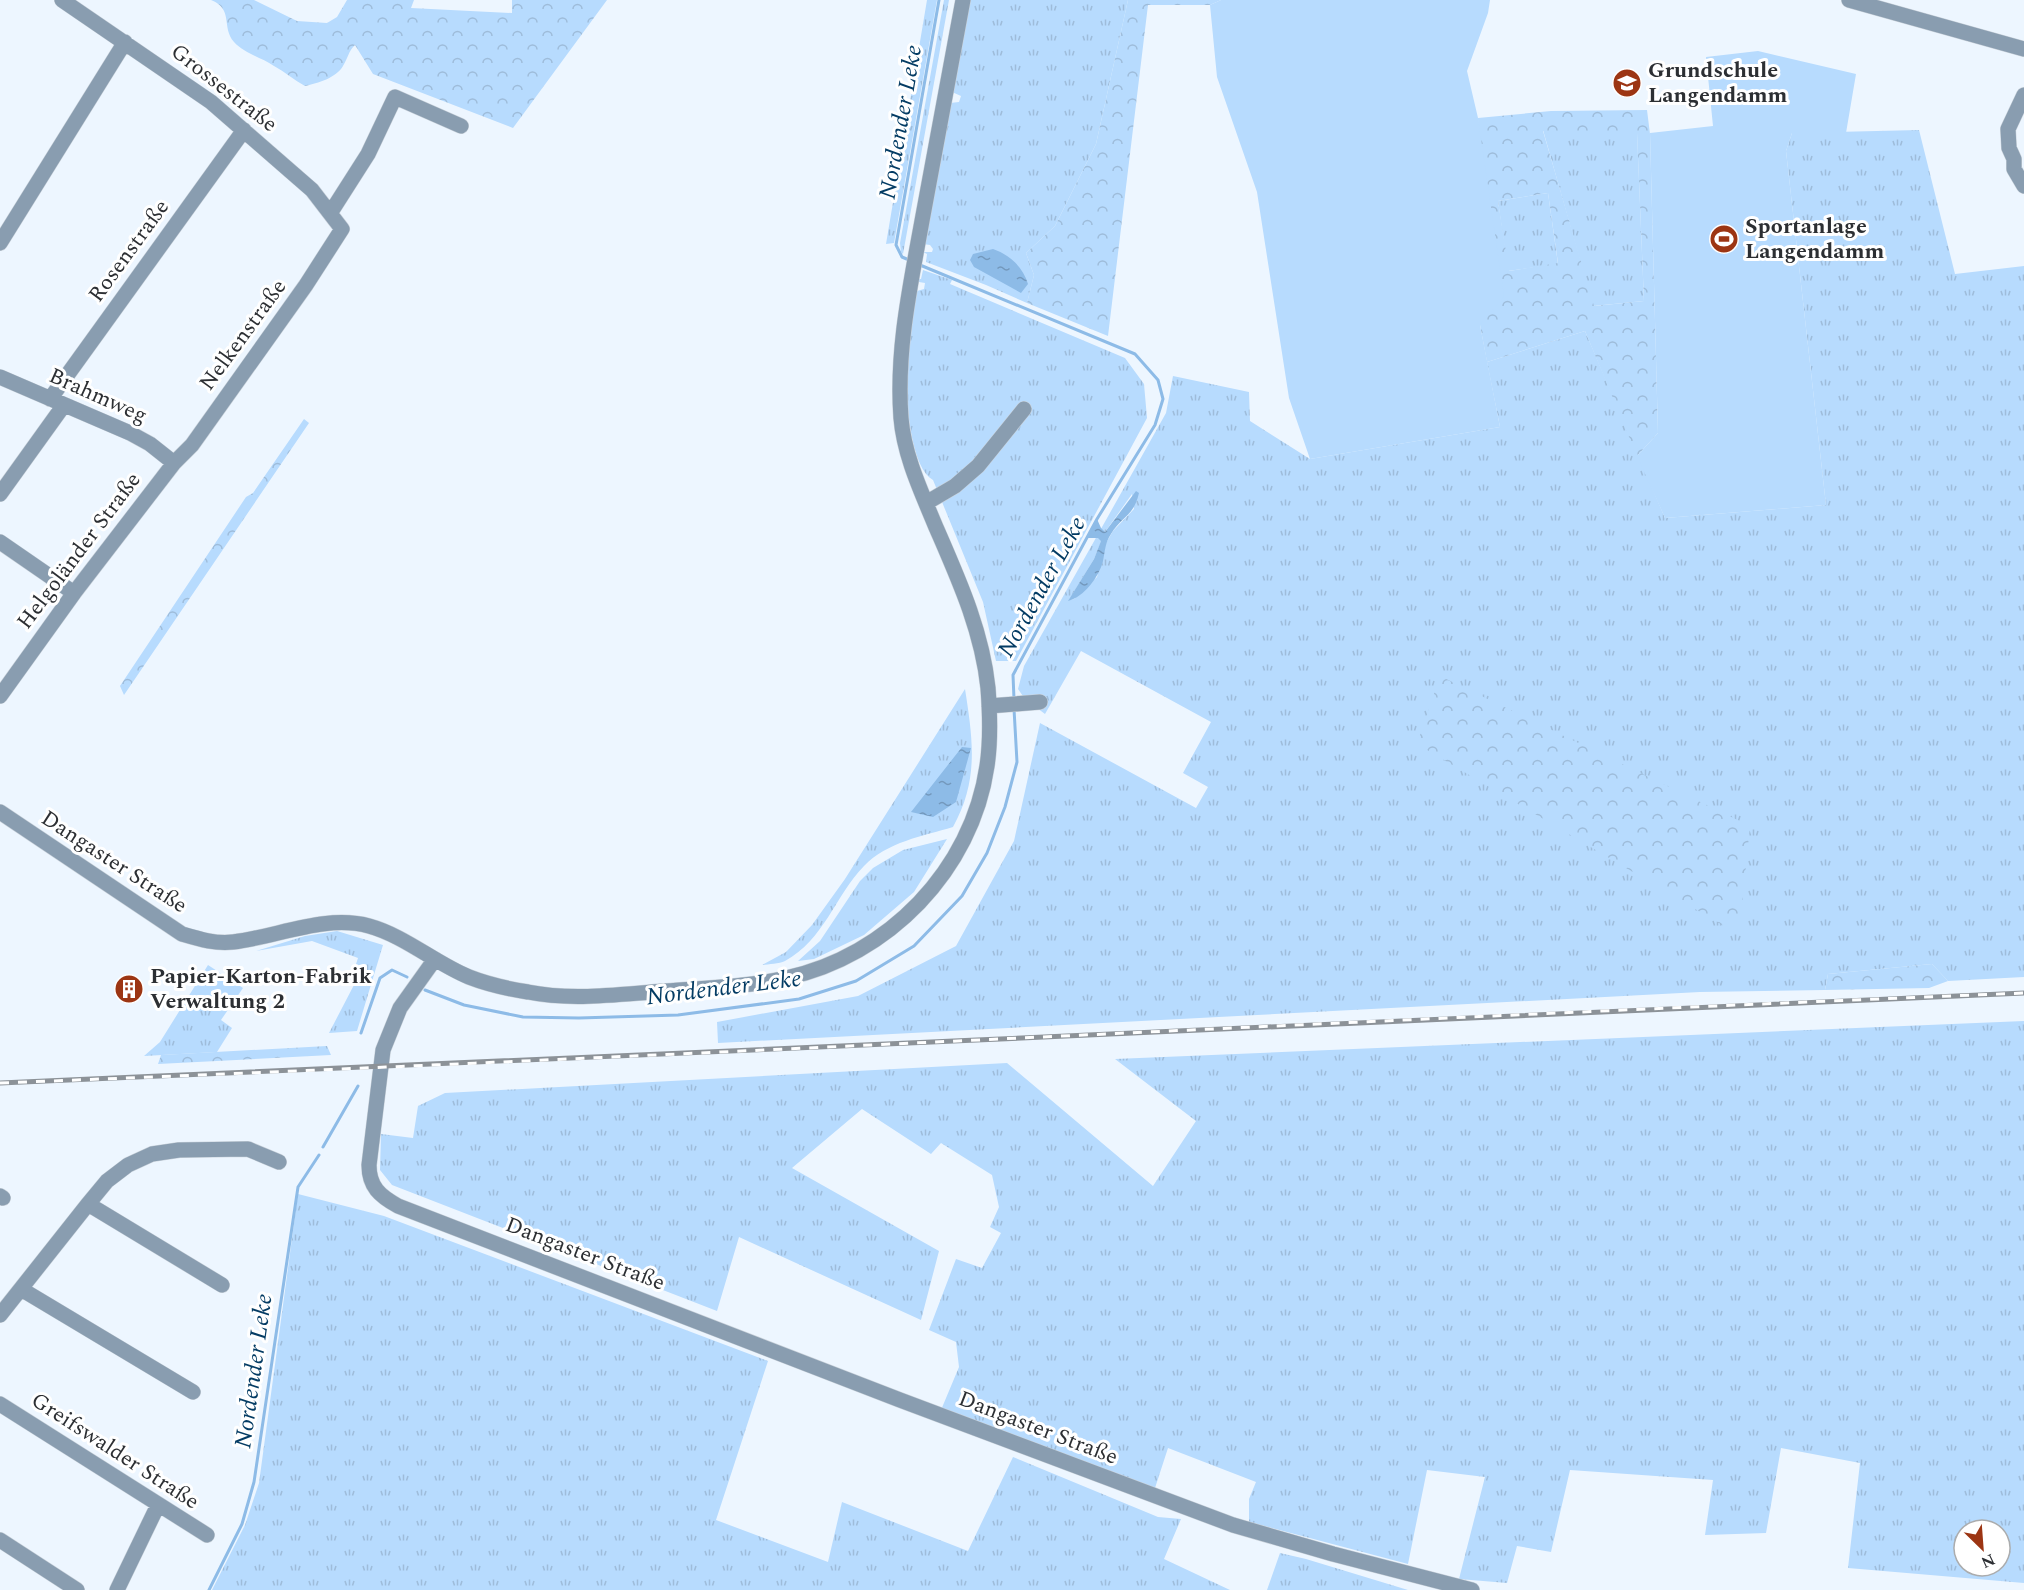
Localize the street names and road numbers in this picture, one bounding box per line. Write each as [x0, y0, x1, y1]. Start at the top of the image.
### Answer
street label: Grossestraße [163, 36, 285, 140]
street label: Rosenstraße [80, 193, 178, 309]
street label: Nelkenstraße [191, 272, 295, 398]
street label: Brahmweg [43, 360, 153, 432]
street label: Helgoländer Straße [9, 465, 149, 637]
street label: Dangaster Straße [34, 802, 194, 922]
street label: Dangaster Straße [500, 1208, 670, 1300]
street label: Dangaster Straße [953, 1382, 1123, 1474]
street label: Greifswalder Straße [24, 1384, 206, 1518]

